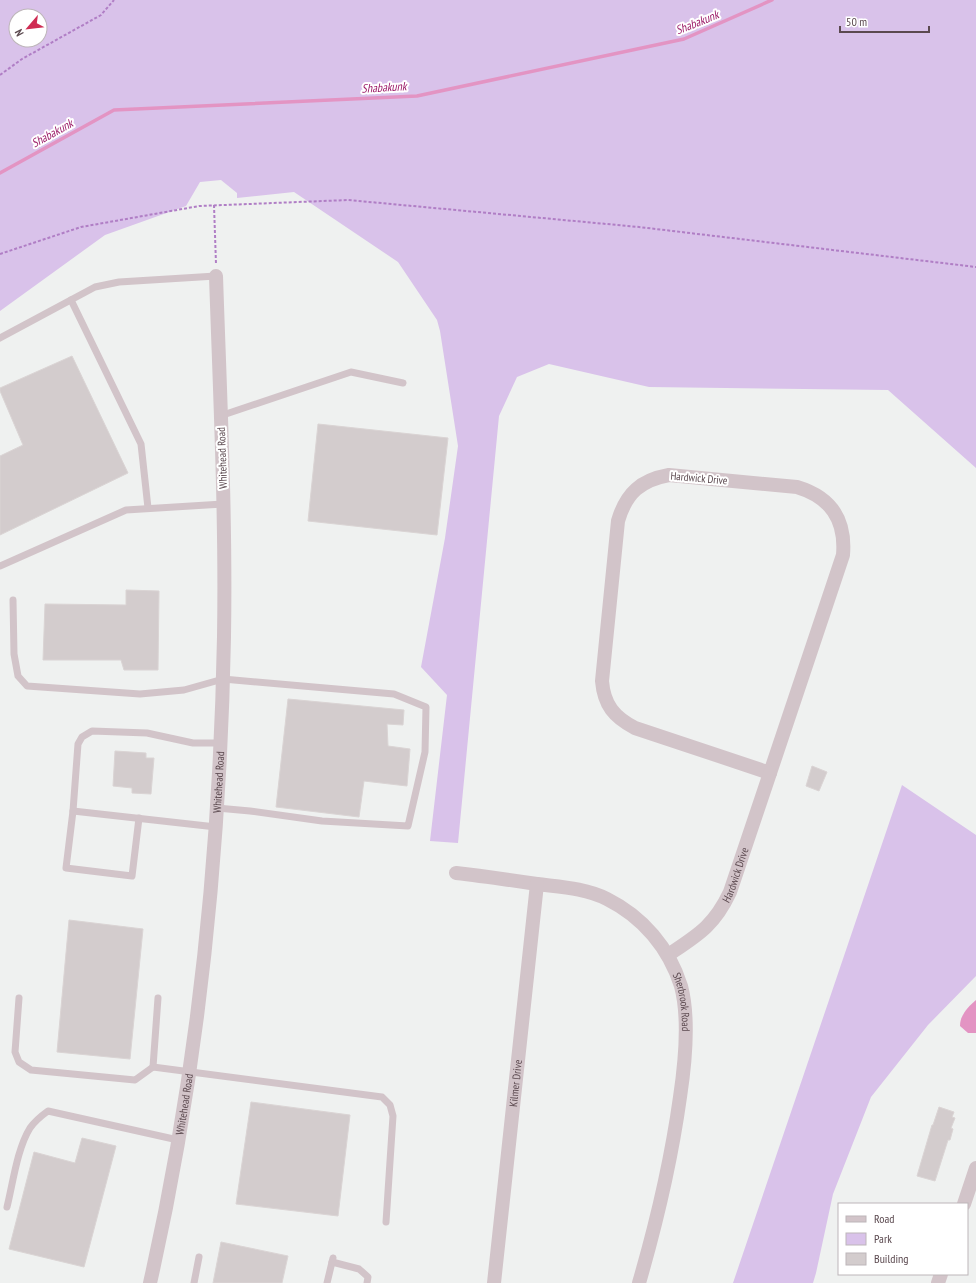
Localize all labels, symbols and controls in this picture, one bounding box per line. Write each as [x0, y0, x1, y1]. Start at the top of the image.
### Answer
water label: Shabakunk [673, 6, 722, 37]
north arrow [8, 8, 48, 48]
scale bar [840, 8, 929, 34]
text: 50 m [846, 14, 867, 29]
text: N [12, 27, 27, 39]
water label: Shabakunk [361, 78, 408, 96]
water label: Shabakunk [29, 115, 76, 150]
street label: Whitehead Road [214, 427, 230, 489]
street label: Hardwick Drive [670, 469, 729, 488]
street label: Whitehead Road [210, 751, 227, 814]
street label: Hardwick Drive [719, 845, 752, 905]
street label: Sherbrook Road [670, 970, 693, 1032]
street label: Kilmer Drive [506, 1058, 525, 1108]
street label: Whitehead Road [172, 1072, 196, 1136]
legend [838, 1203, 968, 1275]
text: Road [874, 1211, 894, 1226]
text: Park [874, 1231, 892, 1246]
text: Building [874, 1251, 909, 1266]

